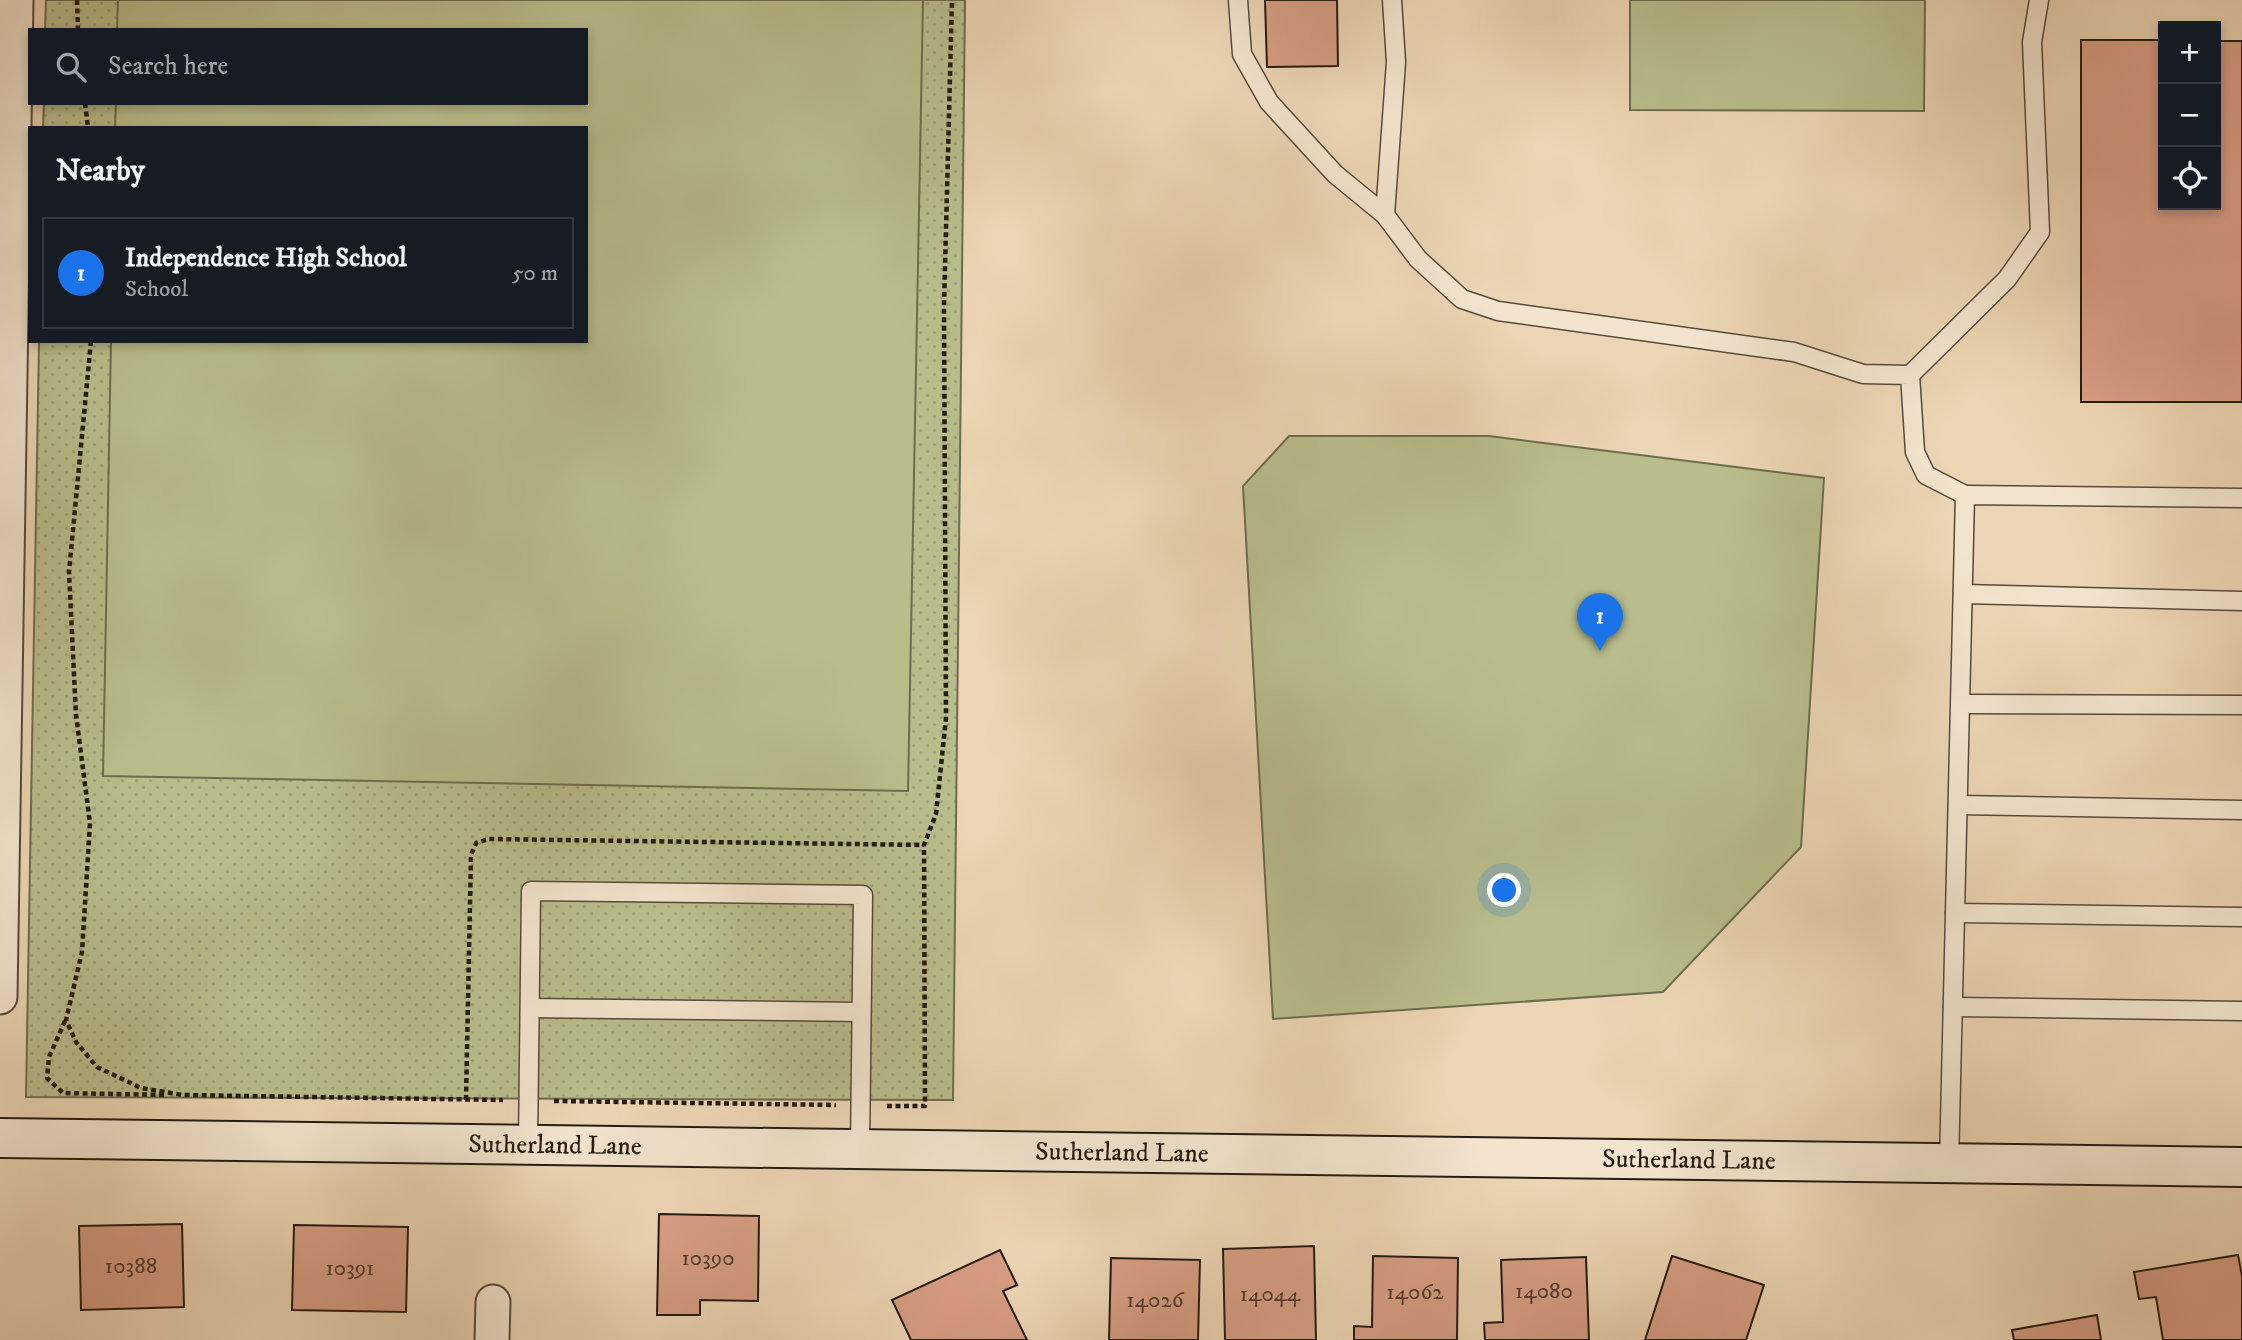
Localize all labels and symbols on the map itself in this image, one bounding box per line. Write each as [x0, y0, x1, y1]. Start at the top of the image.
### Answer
pin: 1 [1577, 593, 1623, 651]
your location [1487, 873, 1521, 907]
street label: Sutherland Lane [468, 1128, 642, 1163]
street label: Sutherland Lane [1035, 1135, 1209, 1170]
street label: Sutherland Lane [1602, 1142, 1776, 1177]
house number: 10390 [681, 1244, 735, 1273]
house number: 10388 [105, 1252, 157, 1281]
house number: 10391 [325, 1254, 375, 1283]
house number: 14080 [1515, 1277, 1573, 1306]
house number: 14062 [1386, 1278, 1444, 1307]
house number: 14044 [1240, 1280, 1301, 1309]
house number: 14026 [1126, 1286, 1185, 1315]

